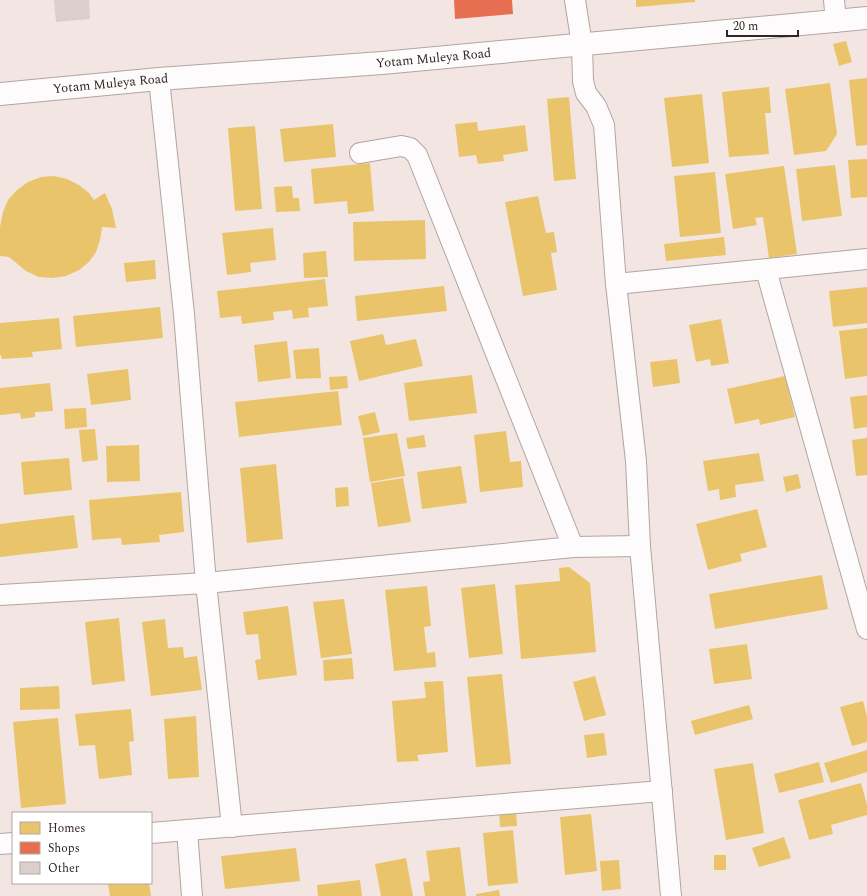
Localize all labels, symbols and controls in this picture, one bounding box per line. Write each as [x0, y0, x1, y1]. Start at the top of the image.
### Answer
scale bar [727, 12, 798, 38]
text: 20 m [733, 17, 758, 36]
street label: Yotam Muleya Road [375, 43, 492, 73]
street label: Yotam Muleya Road [52, 68, 169, 99]
legend [12, 812, 152, 884]
text: Homes [48, 819, 86, 838]
text: Shops [48, 839, 80, 858]
text: Other [48, 859, 80, 878]

